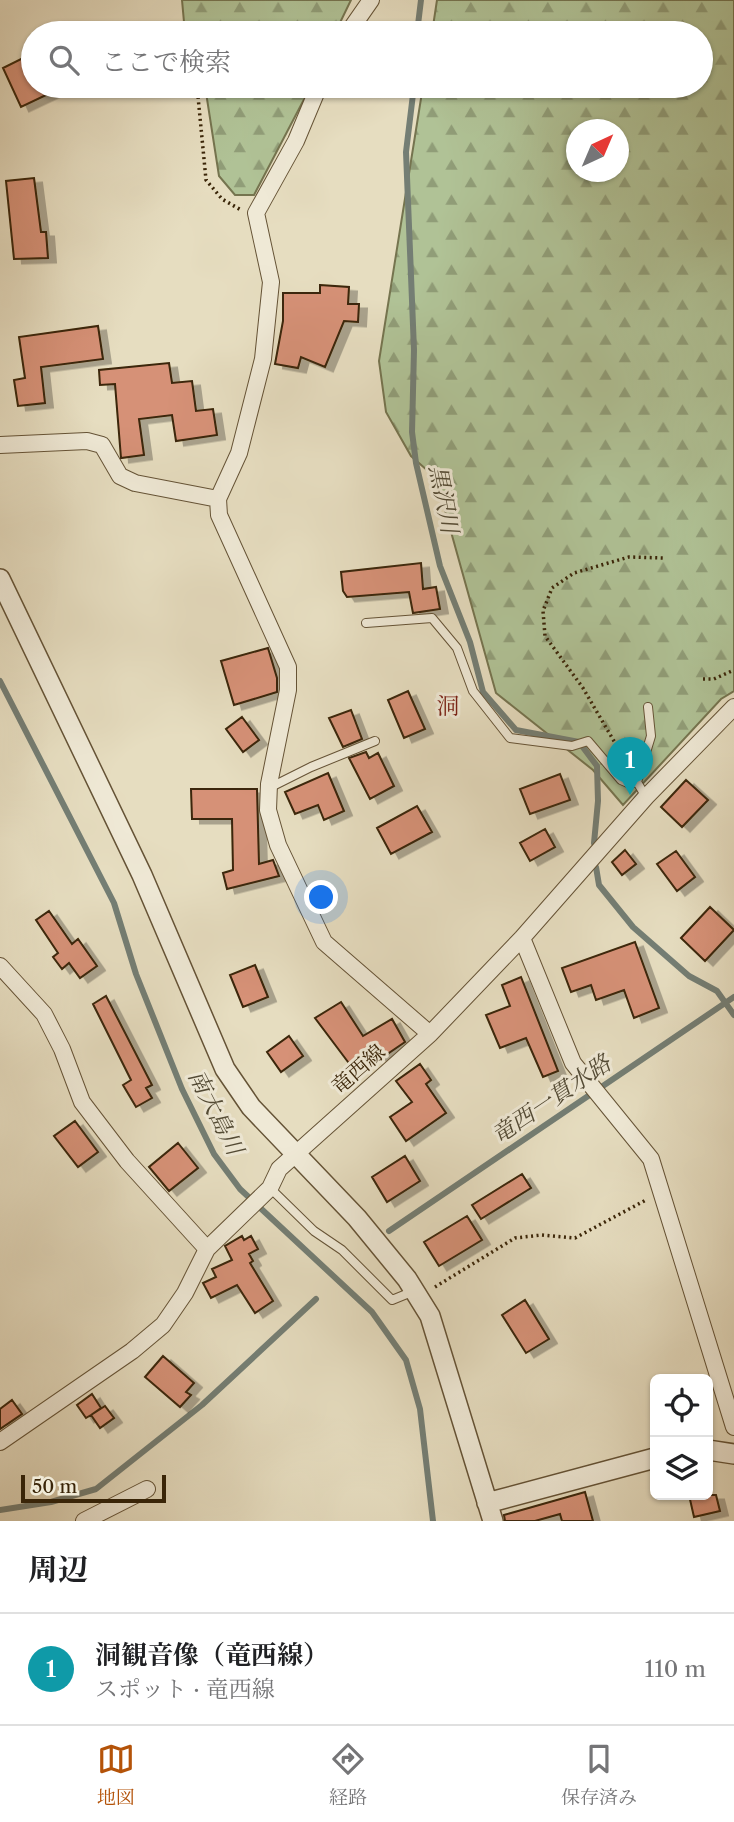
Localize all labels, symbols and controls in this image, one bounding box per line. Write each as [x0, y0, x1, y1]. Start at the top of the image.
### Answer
search box [21, 21, 713, 98]
icon: search [45, 41, 83, 79]
text: ここで検索 [101, 46, 231, 78]
north arrow [566, 119, 629, 182]
water label: 黒沢川 [424, 462, 465, 538]
district label: 洞 [437, 692, 460, 720]
pin: 1 [607, 737, 653, 795]
your location [304, 880, 338, 914]
street label: 竜西線 [326, 1039, 390, 1099]
water label: 竜西一貫水路 [486, 1048, 618, 1149]
water label: 南大島川 [183, 1065, 251, 1162]
map controls [650, 1374, 713, 1500]
button: locate [650, 1374, 713, 1437]
button: layers [650, 1437, 713, 1500]
scale bar [21, 1472, 166, 1504]
text: 50 m [32, 1475, 77, 1498]
text: 周辺 [28, 1551, 88, 1588]
text: 洞観音像（竜西線） [95, 1639, 329, 1671]
text: 1 [46, 1655, 56, 1683]
text: 110 m [645, 1655, 706, 1683]
text: スポット · 竜西線 [95, 1675, 275, 1703]
tab: 地図 [97, 1740, 135, 1809]
tab: 経路 [329, 1740, 367, 1809]
tab: 保存済み [561, 1740, 637, 1809]

